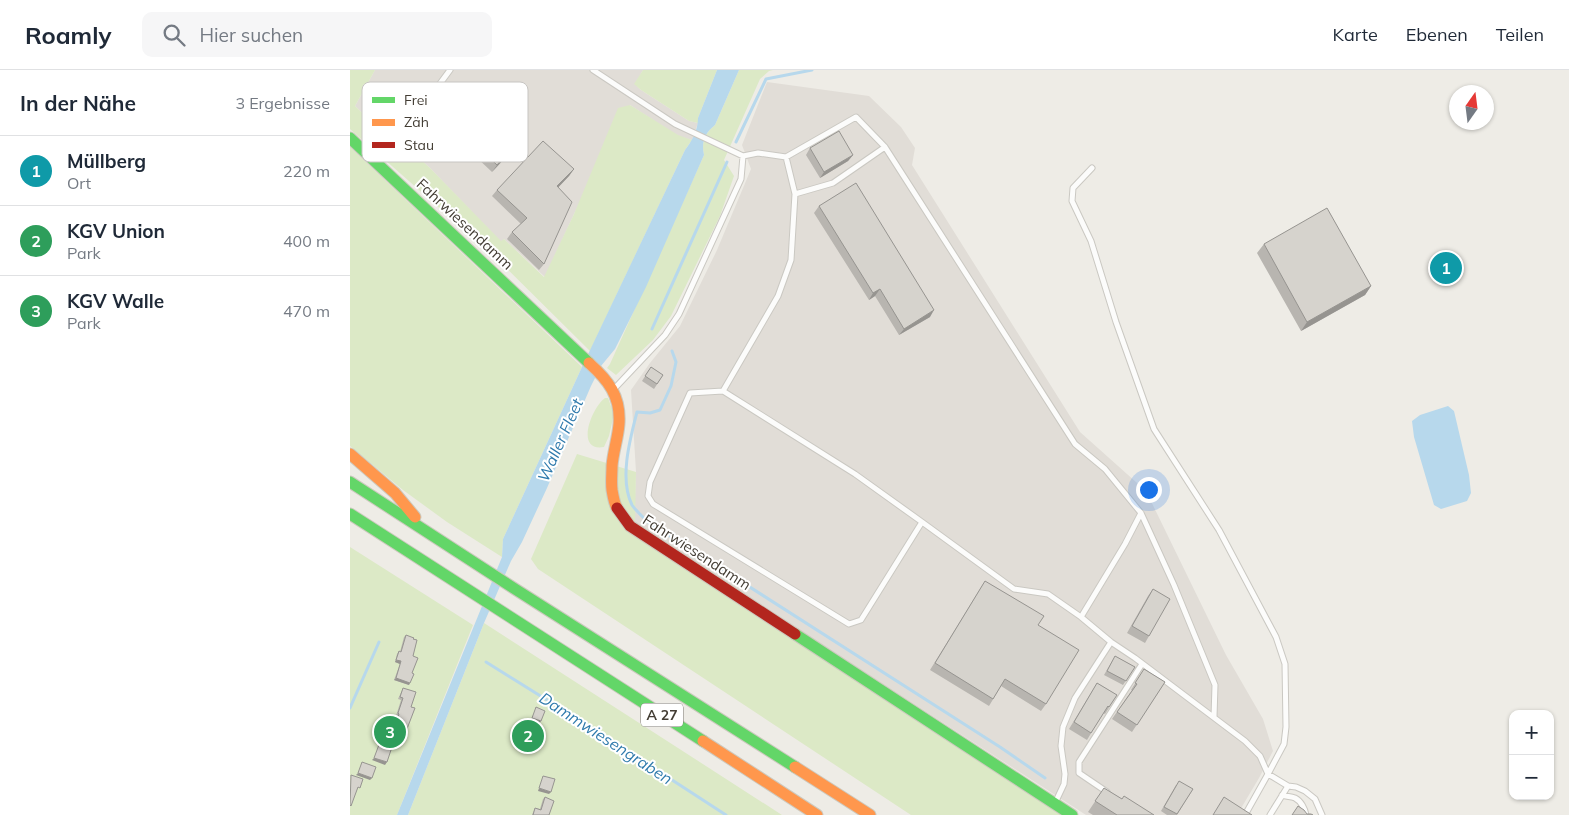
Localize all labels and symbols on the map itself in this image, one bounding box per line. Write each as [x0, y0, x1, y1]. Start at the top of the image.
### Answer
legend [362, 82, 528, 162]
north arrow [1449, 85, 1494, 130]
text: Frei [404, 91, 428, 109]
text: Zäh [404, 113, 429, 131]
text: Stau [404, 136, 434, 154]
street label: Fahrwiesendamm [413, 174, 517, 274]
pin: 1 [1430, 249, 1462, 287]
water label: Waller Fleet [533, 395, 587, 485]
your location [1136, 477, 1162, 503]
street label: Fahrwiesendamm [639, 510, 755, 594]
water label: Dammwiesengraben [536, 687, 676, 789]
road number: A 27 [641, 704, 683, 726]
pin: 3 [374, 713, 406, 751]
pin: 2 [512, 717, 544, 755]

